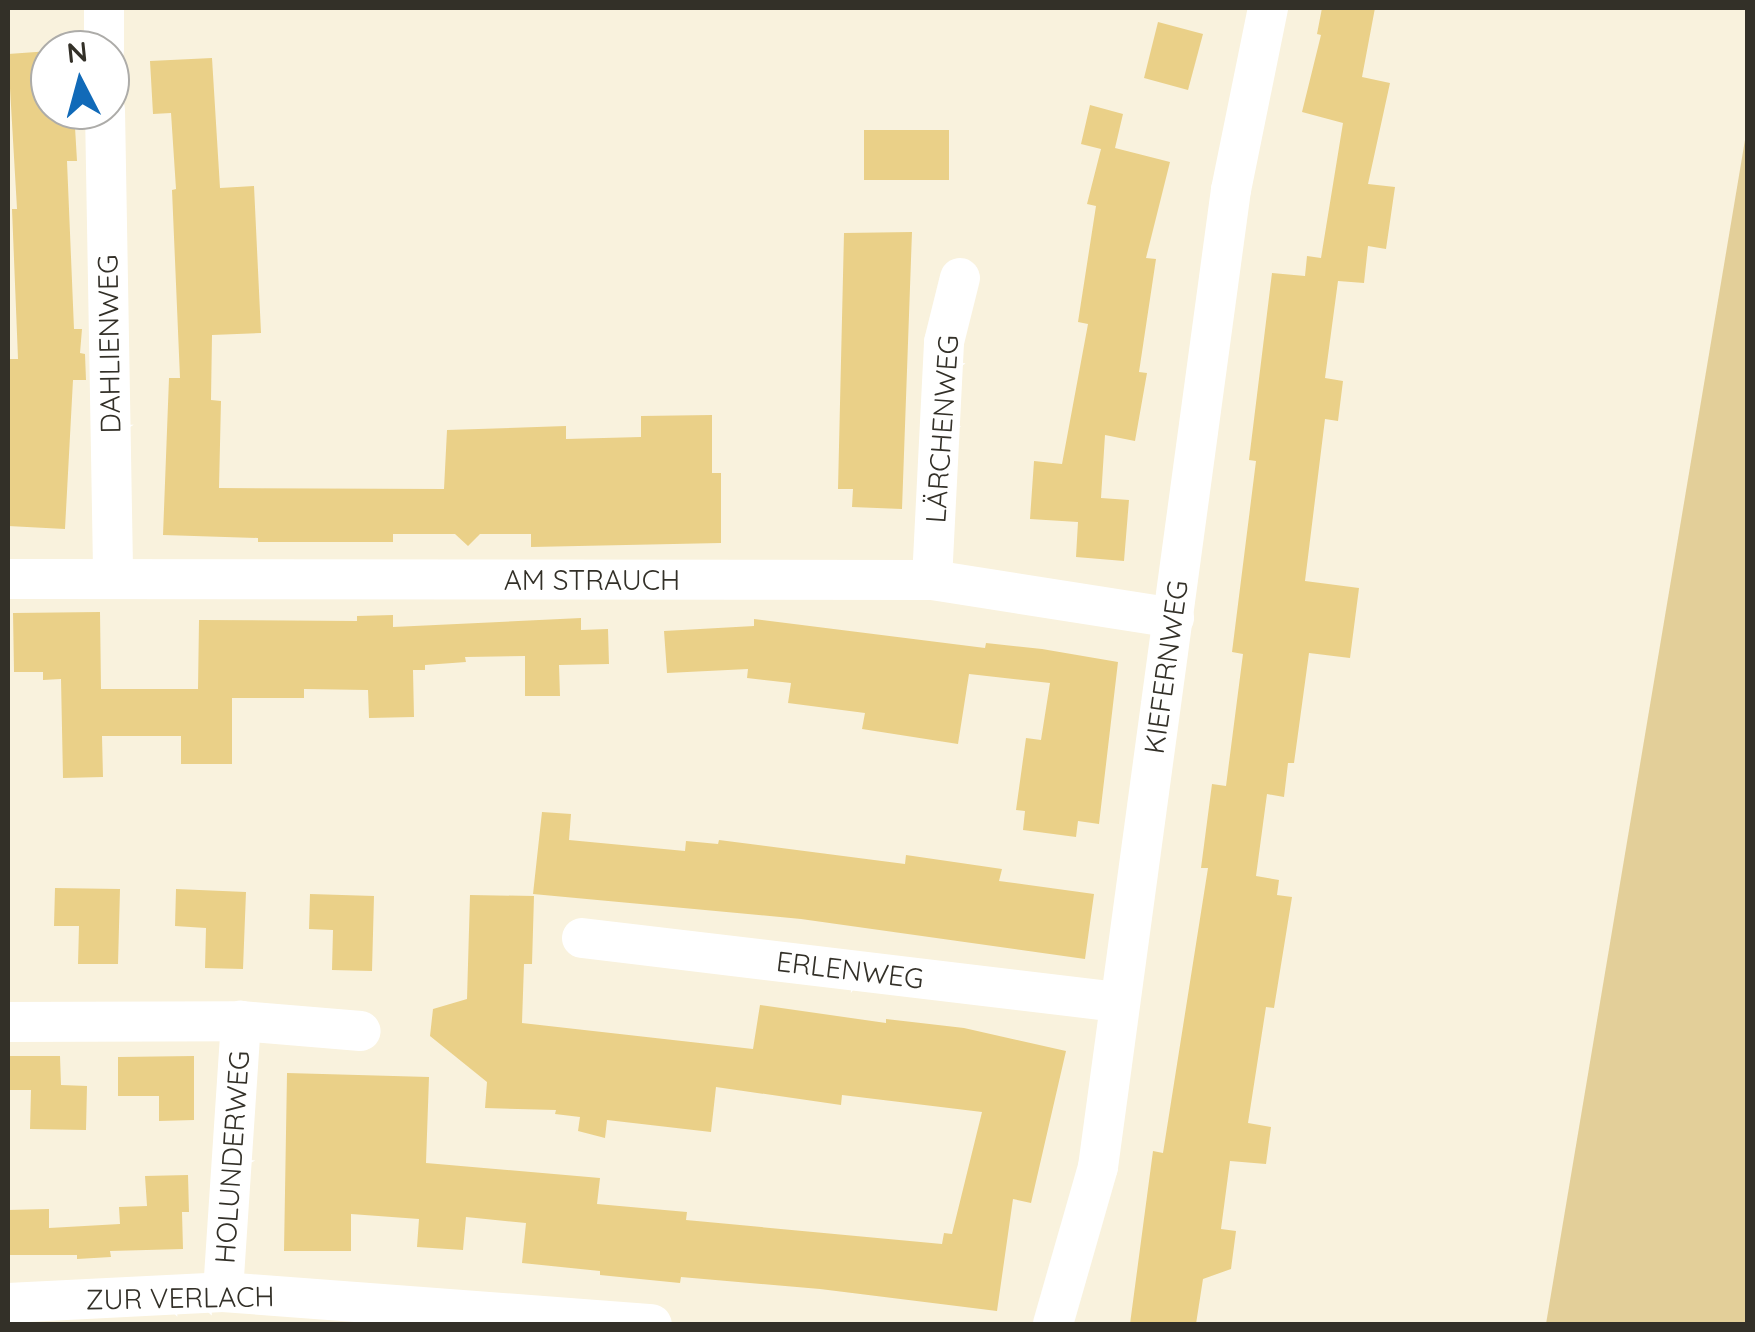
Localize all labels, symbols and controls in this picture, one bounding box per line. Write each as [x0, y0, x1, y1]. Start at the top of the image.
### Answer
north arrow [30, 30, 130, 130]
text: N [65, 33, 89, 70]
street label: DAHLIENWEG [91, 254, 127, 434]
street label: LÄRCHENWEG [919, 334, 965, 524]
street label: AM STRAUCH [504, 563, 680, 597]
street label: KIEFERNWEG [1137, 578, 1195, 756]
street label: ERLENWEG [774, 944, 926, 996]
street label: HOLUNDERWEG [208, 1049, 256, 1265]
street label: ZUR VERLACH [85, 1280, 275, 1316]

